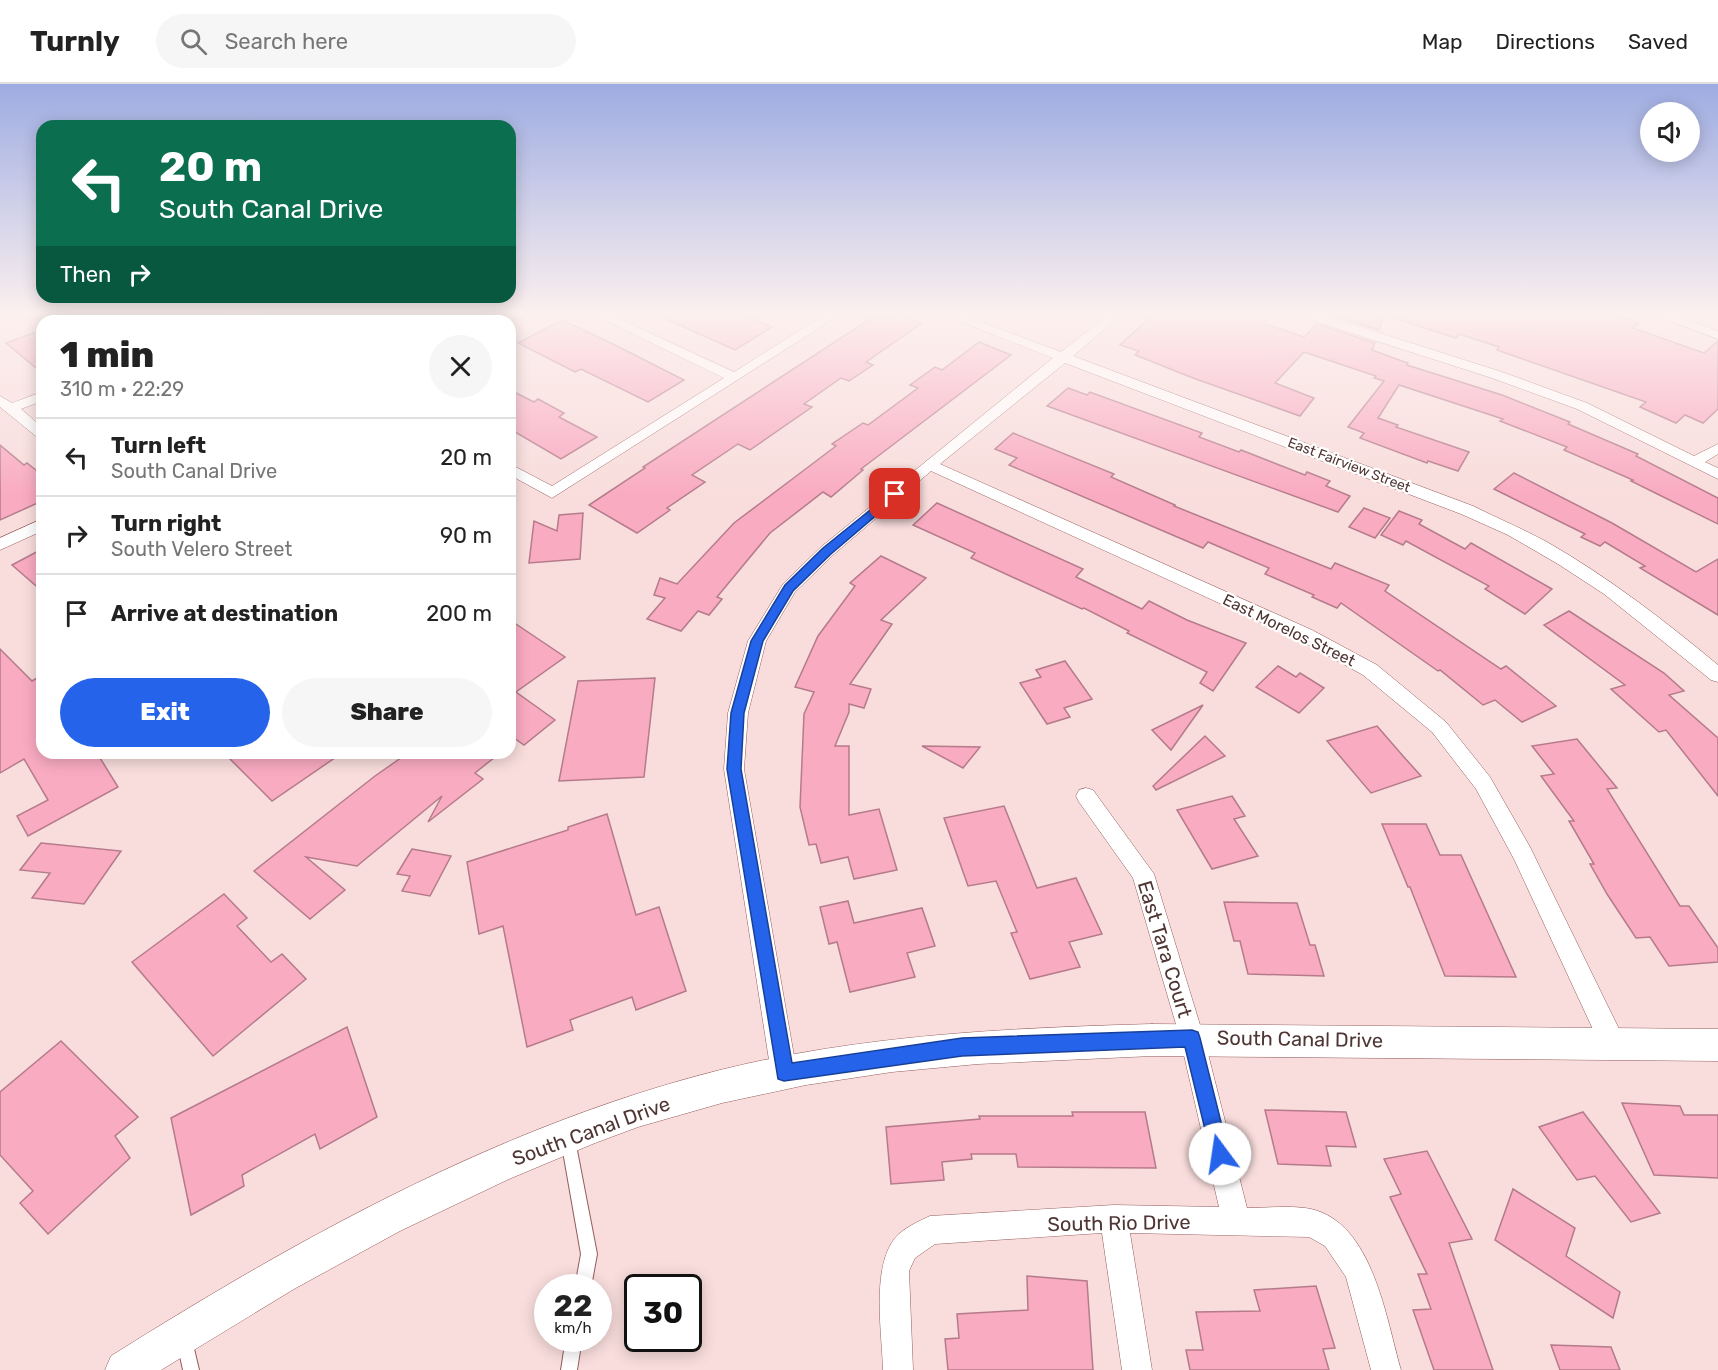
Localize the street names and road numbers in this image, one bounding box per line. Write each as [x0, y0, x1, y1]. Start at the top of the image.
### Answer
street label: East Fairview Street [1285, 434, 1413, 496]
street label: East Morelos Street [1220, 590, 1358, 670]
street label: East Tara Court [1133, 878, 1197, 1021]
street label: South Canal Drive [1217, 1026, 1383, 1052]
street label: South Canal Drive [509, 1091, 673, 1171]
street label: South Rio Drive [1047, 1210, 1191, 1236]

